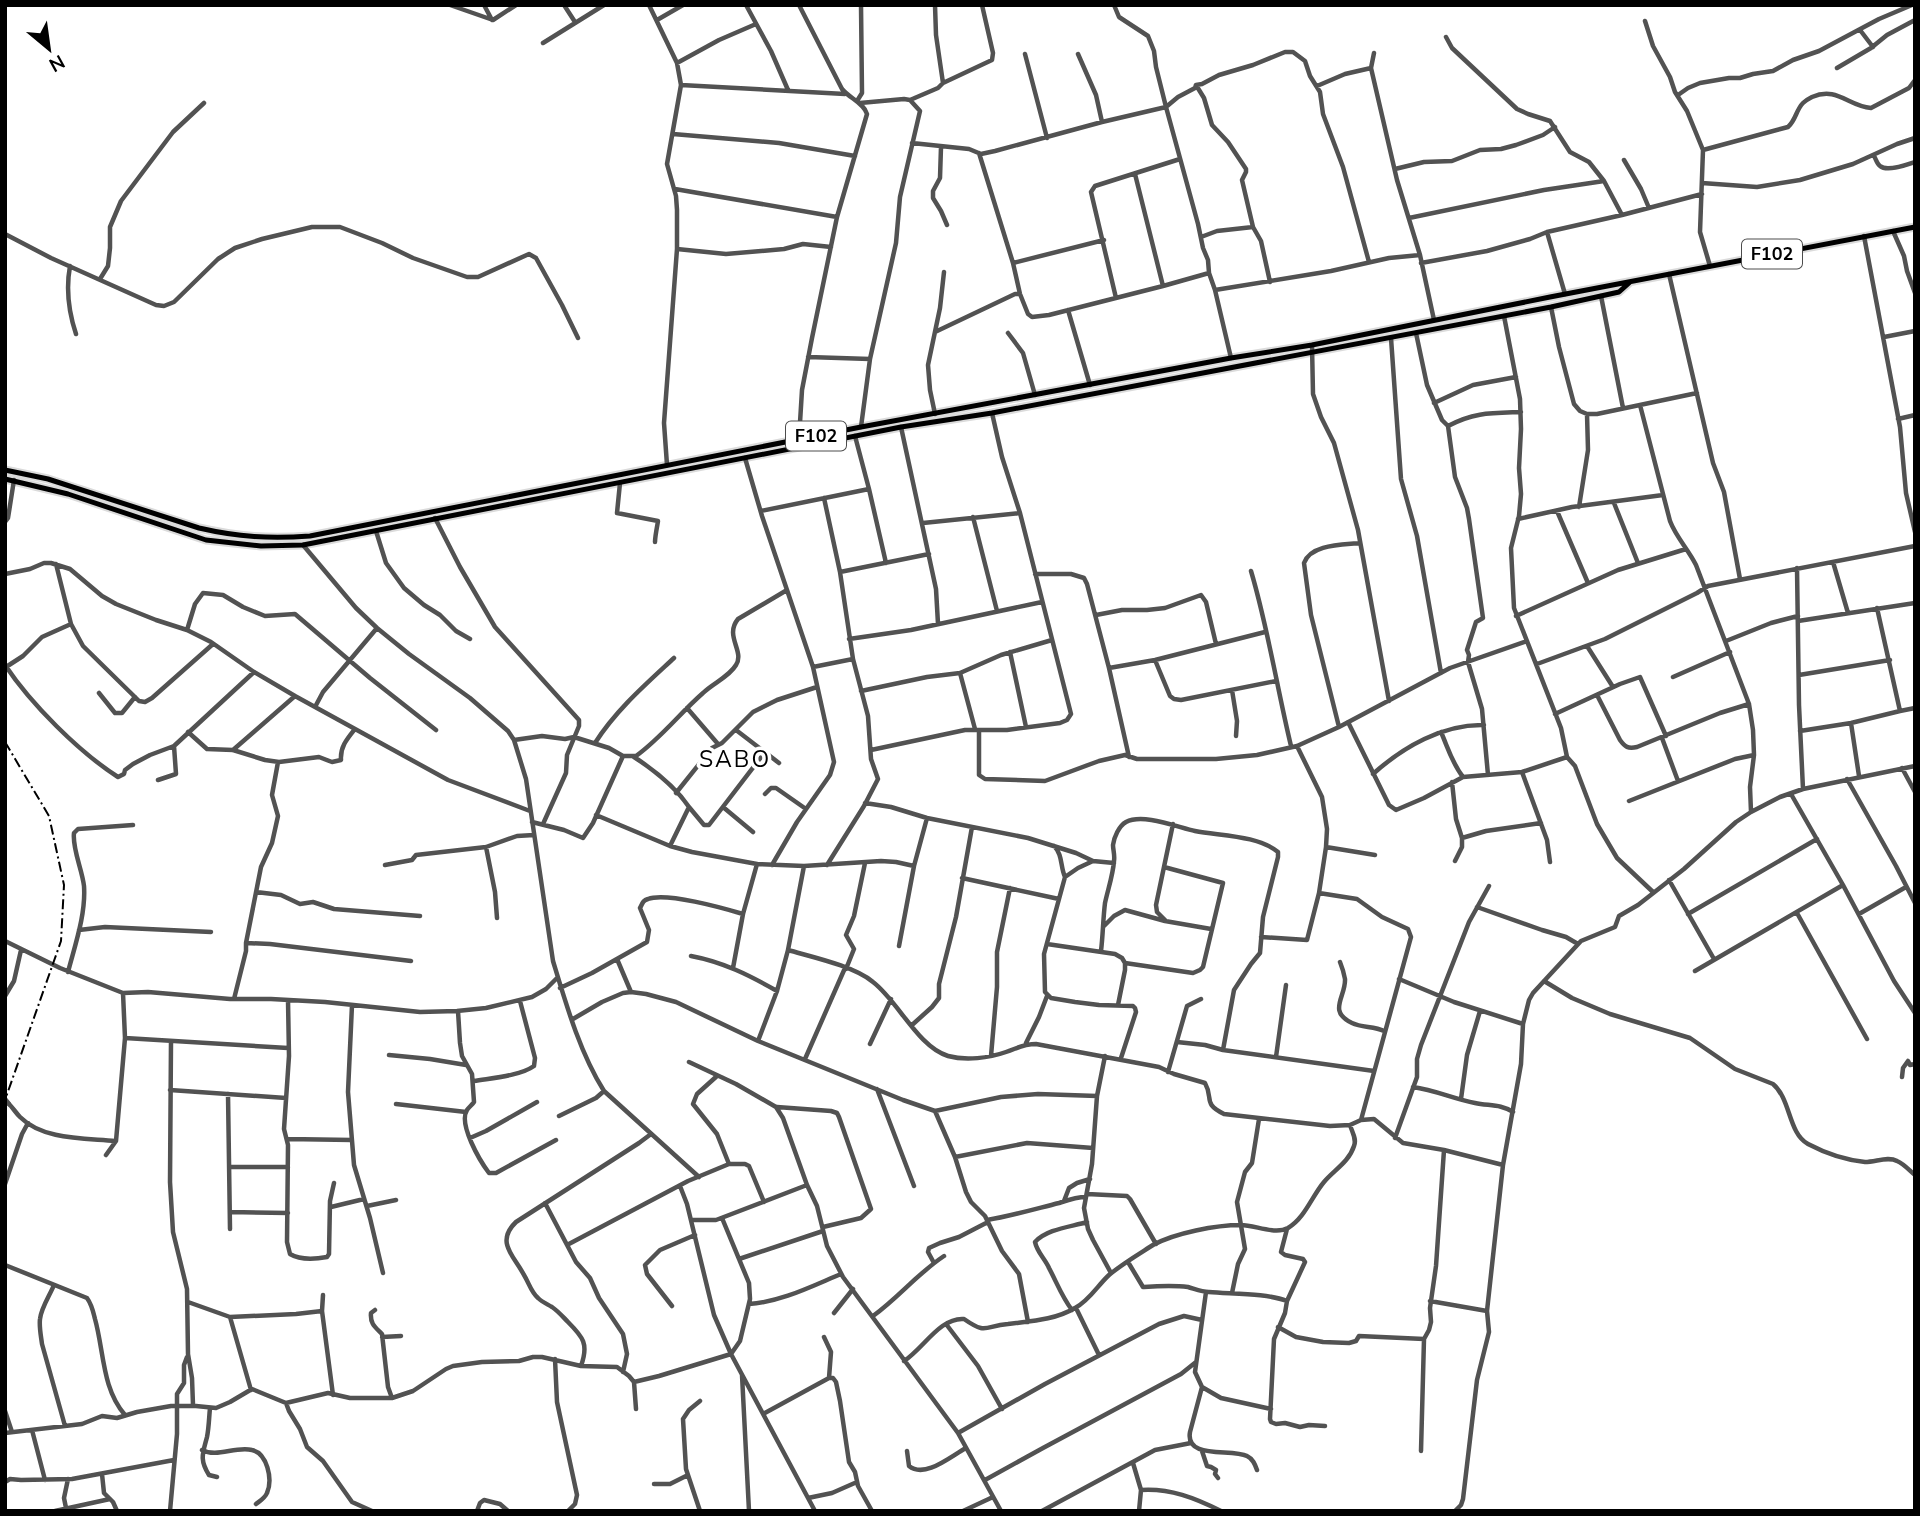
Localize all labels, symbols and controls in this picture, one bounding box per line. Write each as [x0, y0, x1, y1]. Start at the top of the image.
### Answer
north arrow [14, 14, 84, 84]
text: N [44, 48, 69, 78]
road number: F102 [1742, 240, 1802, 268]
road number: F102 [786, 422, 846, 450]
district label: SABO [699, 744, 771, 775]

